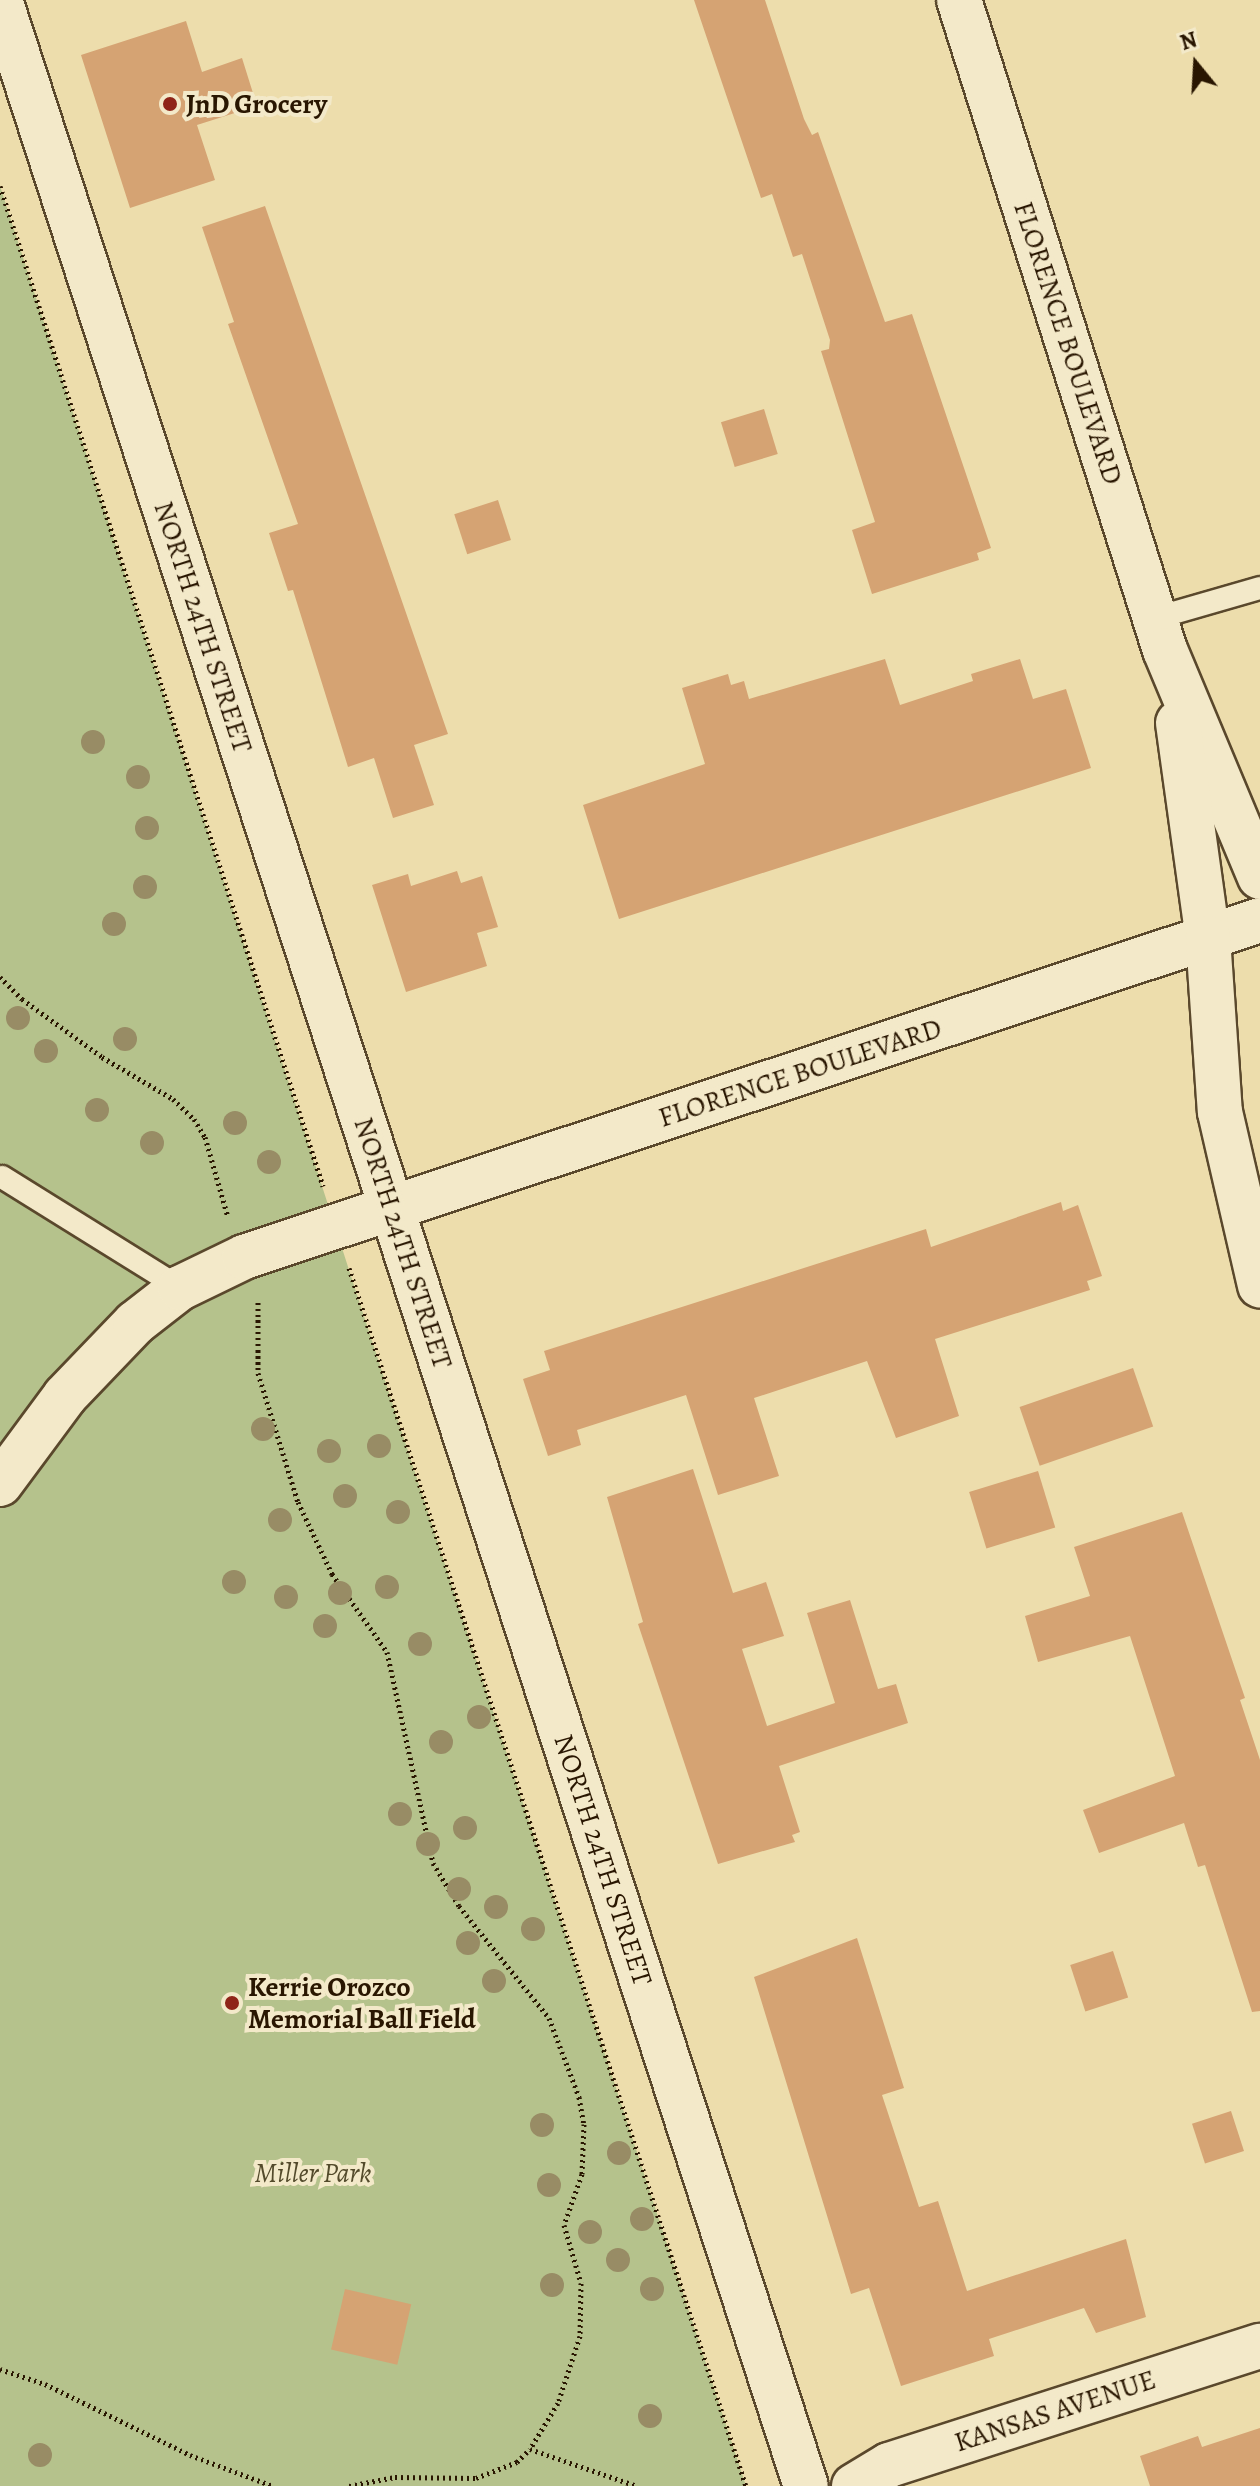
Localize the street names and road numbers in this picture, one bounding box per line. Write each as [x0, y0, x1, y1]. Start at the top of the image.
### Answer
street label: FLORENCE BOULEVARD [1006, 197, 1130, 489]
street label: NORTH 24TH STREET [147, 497, 259, 757]
street label: FLORENCE BOULEVARD [654, 1011, 946, 1135]
street label: NORTH 24TH STREET [347, 1113, 459, 1373]
street label: NORTH 24TH STREET [547, 1730, 659, 1990]
street label: KANSAS AVENUE [950, 2363, 1160, 2459]

